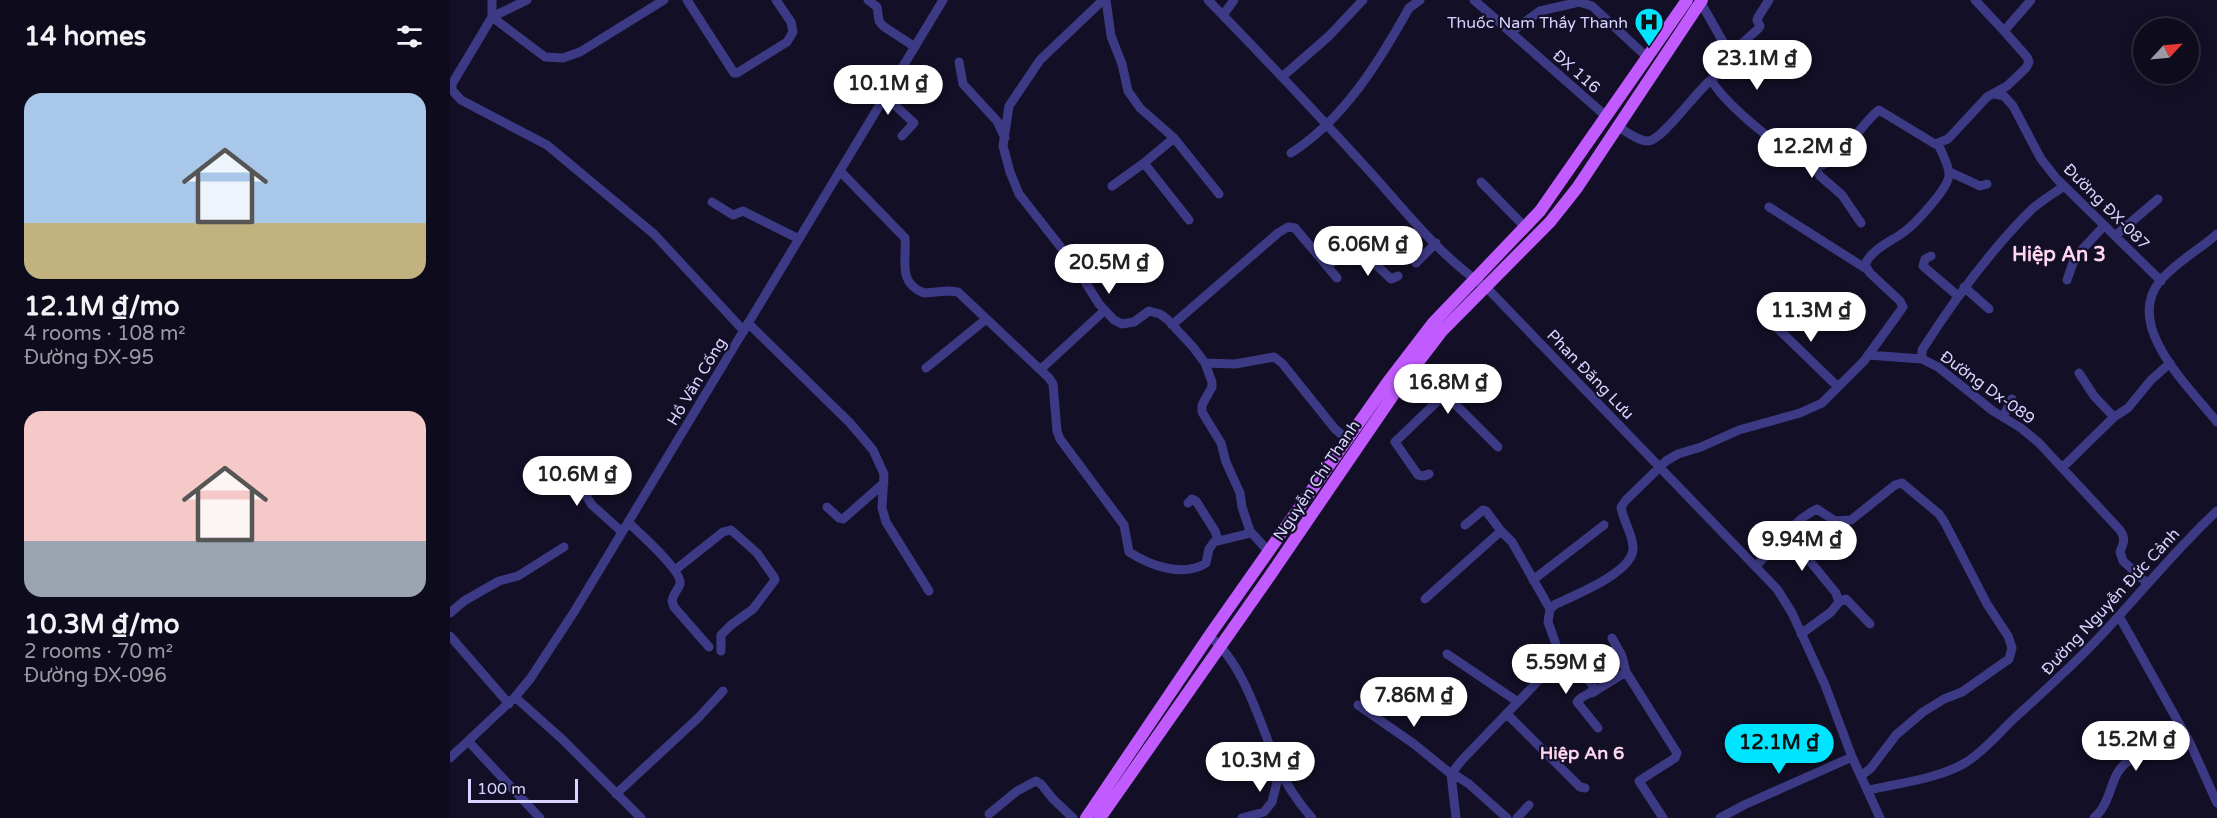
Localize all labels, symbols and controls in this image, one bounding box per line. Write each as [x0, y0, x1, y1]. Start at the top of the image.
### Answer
hospital icon: Thuốc Nam Thầy Thanh [1633, 6, 1665, 48]
place label: Thuốc Nam Thầy Thanh [1447, 13, 1628, 33]
north arrow [2133, 18, 2199, 84]
map controls [2133, 18, 2199, 84]
icon: filters [393, 20, 426, 53]
text: 14 homes [24, 21, 146, 52]
pin: 23.1M ₫ [1702, 40, 1812, 91]
street label: ĐX 116 [1548, 46, 1604, 98]
text: 23.1M ₫ [1717, 47, 1797, 71]
pin: 10.1M ₫ [833, 65, 943, 116]
text: 10.1M ₫ [848, 72, 928, 96]
pin: 12.2M ₫ [1757, 128, 1867, 179]
icon: home [171, 132, 279, 240]
text: 12.2M ₫ [1772, 135, 1852, 159]
street label: Đường ĐX-087 [2059, 159, 2154, 254]
pin: 6.06M ₫ [1313, 226, 1423, 277]
text: 6.06M ₫ [1328, 233, 1408, 257]
district label: Hiệp An 3 [2012, 243, 2106, 267]
pin: 20.5M ₫ [1054, 244, 1164, 295]
text: 20.5M ₫ [1069, 251, 1149, 275]
text: 12.1M ₫/mo [24, 291, 180, 322]
pin: 11.3M ₫ [1756, 292, 1866, 343]
text: 11.3M ₫ [1771, 299, 1851, 323]
text: 4 rooms · 108 m² [24, 322, 186, 346]
street label: Phan Đăng Lưu [1542, 326, 1638, 424]
street label: Hồ Văn Cống [663, 334, 731, 429]
text: Đường ĐX-95 [24, 346, 154, 370]
street label: Đường Dx-089 [1936, 347, 2039, 429]
pin: 16.8M ₫ [1393, 364, 1503, 415]
text: 16.8M ₫ [1408, 371, 1488, 395]
street label: Nguyễn Chí Thanh [1269, 417, 1364, 545]
icon: home [171, 450, 279, 558]
pin: 10.6M ₫ [522, 456, 632, 507]
text: 10.6M ₫ [537, 463, 617, 487]
pin: 9.94M ₫ [1747, 521, 1857, 572]
street label: Đường Nguyễn Đức Cảnh [2037, 524, 2184, 679]
text: 9.94M ₫ [1762, 528, 1842, 552]
text: 10.3M ₫/mo [24, 609, 180, 640]
text: 2 rooms · 70 m² [24, 640, 173, 664]
pin: 5.59M ₫ [1511, 644, 1621, 695]
text: 5.59M ₫ [1526, 651, 1606, 675]
text: Đường ĐX-096 [24, 664, 167, 688]
pin: 7.86M ₫ [1359, 677, 1469, 728]
text: 7.86M ₫ [1374, 684, 1454, 708]
pin: 15.2M ₫ [2081, 721, 2191, 772]
pin: 12.1M ₫ [1724, 724, 1834, 775]
text: 15.2M ₫ [2096, 728, 2176, 752]
text: 12.1M ₫ [1739, 731, 1819, 755]
pin: 10.3M ₫ [1205, 742, 1315, 793]
district label: Hiệp An 6 [1540, 742, 1624, 764]
text: 10.3M ₫ [1220, 749, 1300, 773]
scale bar [468, 776, 578, 804]
text: 100 m [477, 779, 526, 799]

